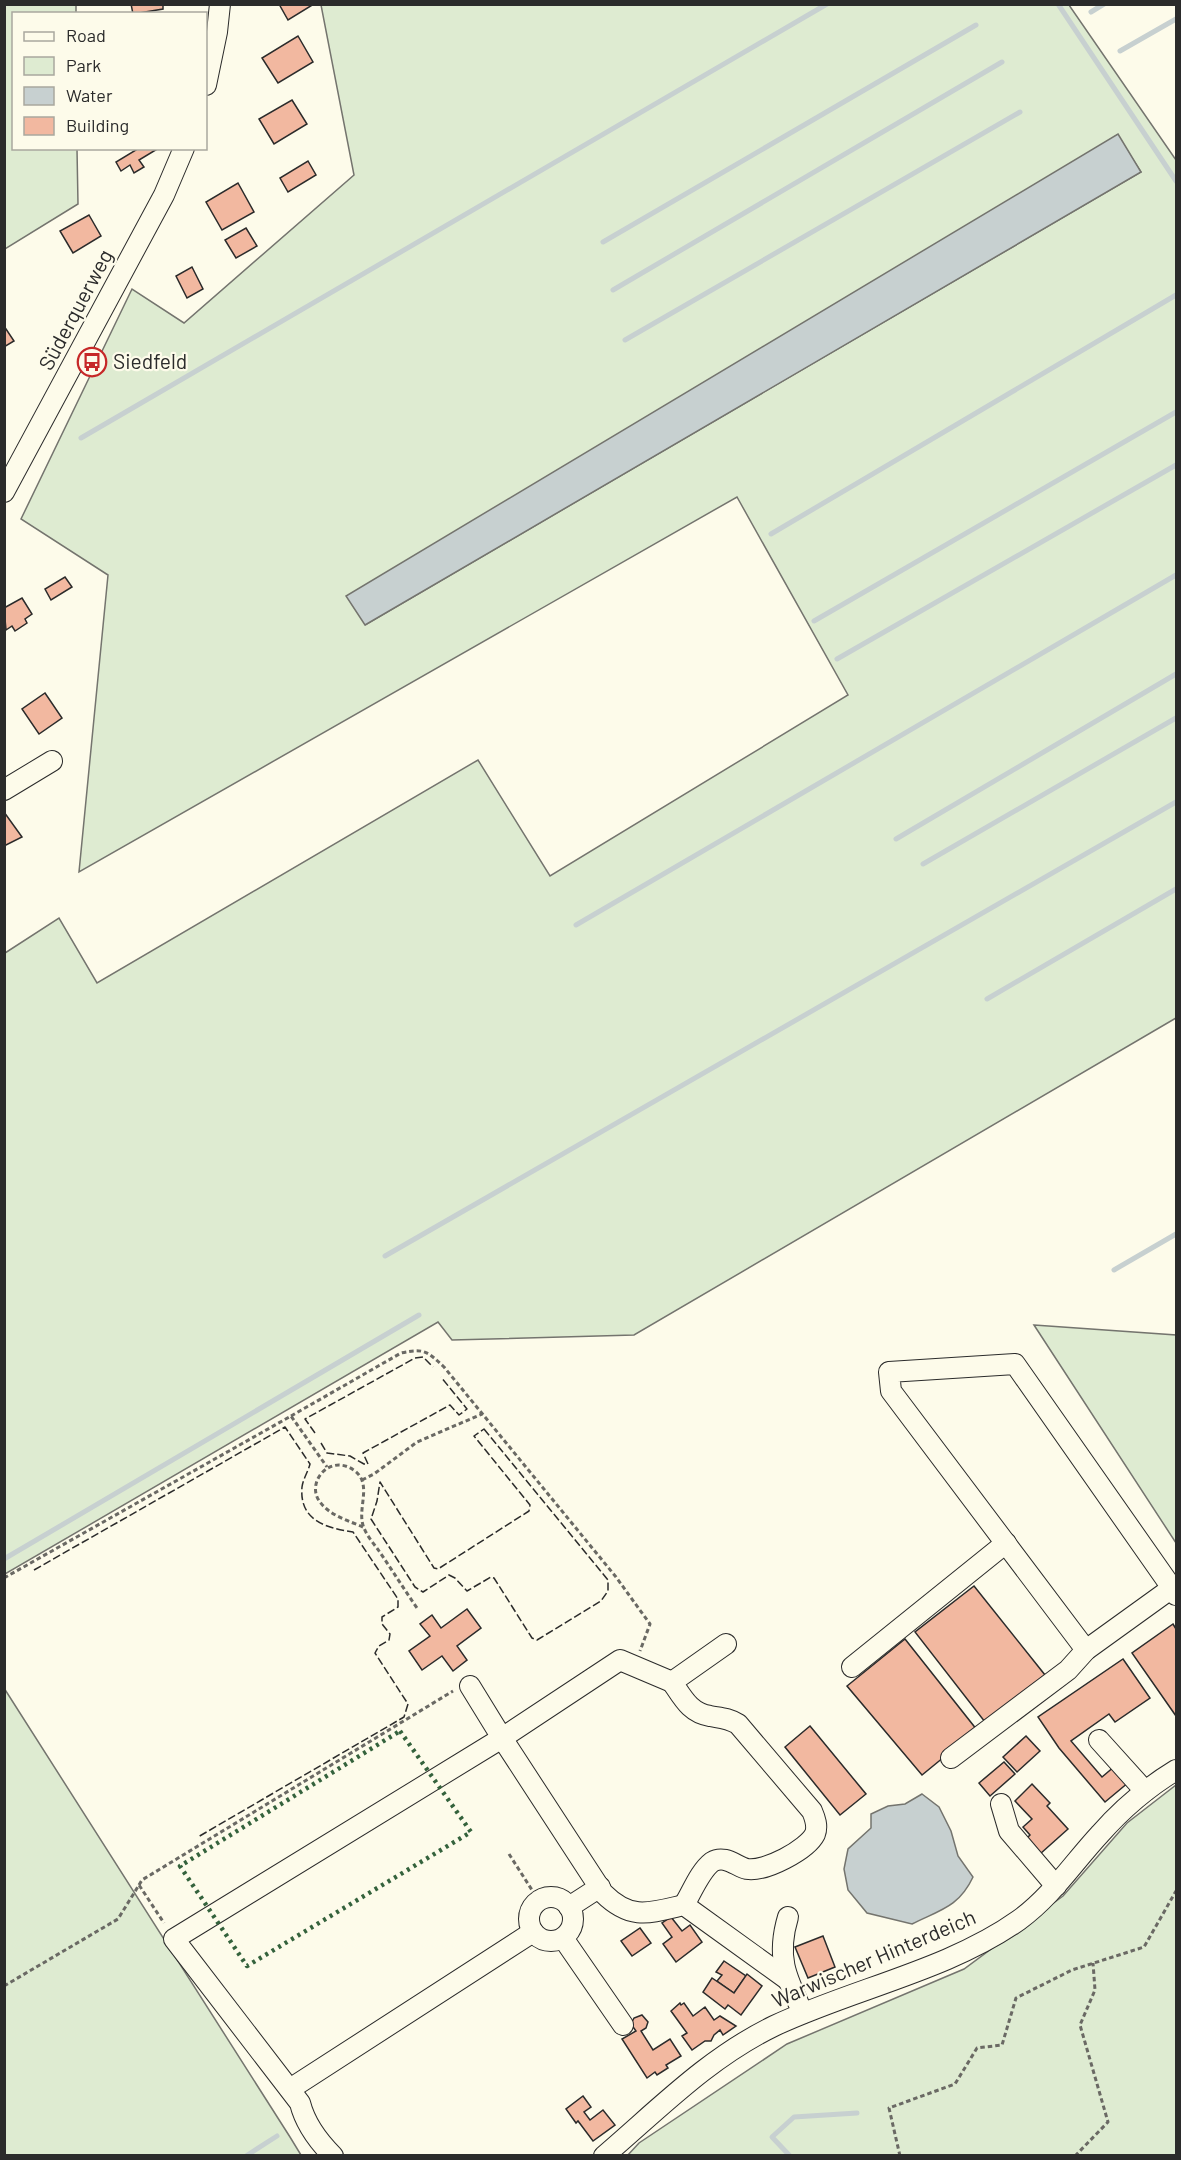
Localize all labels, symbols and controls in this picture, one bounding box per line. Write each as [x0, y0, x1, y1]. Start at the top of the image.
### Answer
legend [12, 12, 207, 150]
text: Road [66, 24, 106, 46]
text: Park [66, 54, 101, 76]
text: Water [66, 84, 113, 106]
text: Building [66, 114, 129, 136]
street label: Süderquerweg [32, 245, 117, 374]
bus stop icon: Siedfeld [76, 346, 108, 378]
place label: Siedfeld [113, 348, 187, 373]
street label: Warwischer Hinterdeich [768, 1903, 979, 2012]

